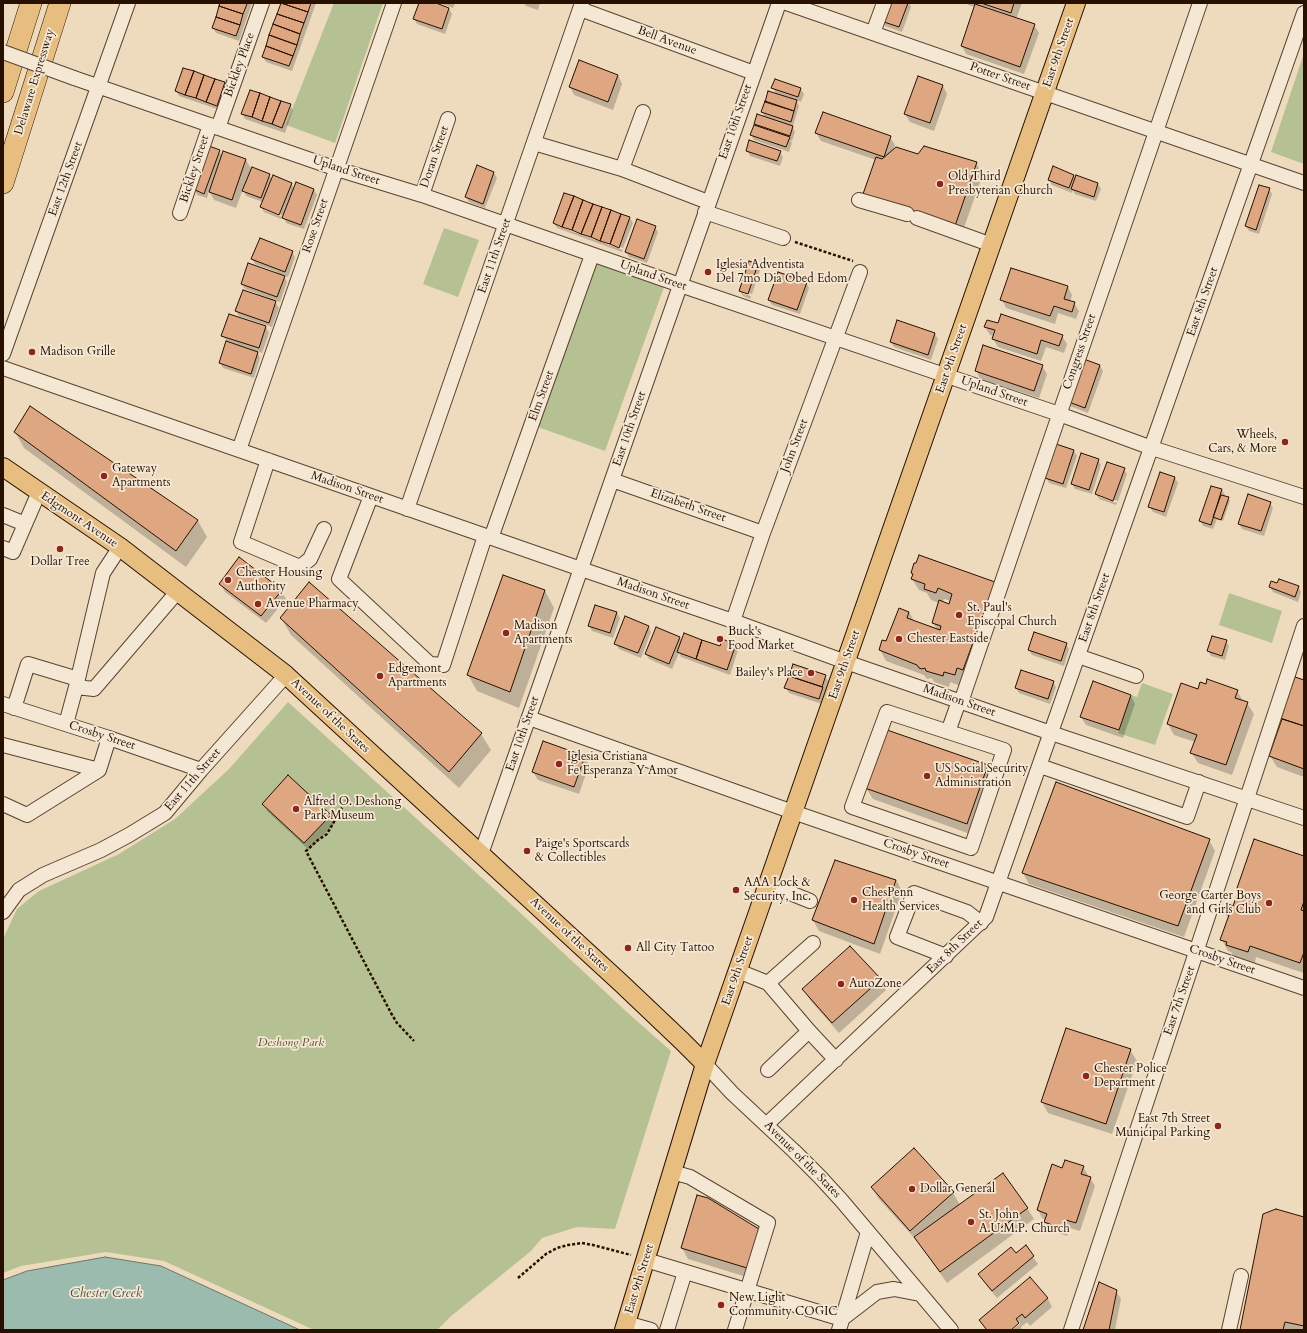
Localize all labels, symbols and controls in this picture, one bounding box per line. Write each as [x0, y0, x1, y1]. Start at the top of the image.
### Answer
street label: East 9th Street [1040, 17, 1078, 89]
street label: Bell Avenue [635, 24, 699, 58]
street label: Delaware Expressway [12, 27, 58, 137]
street label: Bickley Place [222, 31, 258, 99]
street label: Potter Street [968, 60, 1032, 94]
street label: East 10th Street [716, 83, 756, 161]
street label: Doran Street [418, 124, 452, 190]
street label: Bickley Street [177, 133, 213, 205]
street label: East 12th Street [46, 140, 86, 218]
street label: Upland Street [311, 153, 381, 189]
place label: Old Third Presbyterian Church [948, 170, 1053, 198]
marker: Old Third Presbyterian Church [935, 179, 945, 189]
street label: Rose Street [300, 197, 332, 255]
street label: East 11th Street [475, 217, 515, 295]
street label: Upland Street [618, 258, 688, 294]
place label: Iglesia Adventista Del 7mo Dia Obed Edom [716, 258, 847, 286]
street label: East 8th Street [1184, 266, 1222, 338]
marker: Iglesia Adventista Del 7mo Dia Obed Edom [703, 267, 713, 277]
street label: Congress Street [1060, 312, 1100, 392]
street label: East 9th Street [933, 323, 971, 395]
place label: Madison Grille [40, 345, 116, 359]
marker: Madison Grille [27, 347, 37, 357]
street label: Elm Street [526, 369, 558, 423]
street label: Upland Street [959, 374, 1029, 410]
street label: East 10th Street [610, 390, 650, 468]
street label: John Street [778, 417, 812, 475]
place label: Wheels, Cars, & More [1208, 428, 1277, 456]
marker: Wheels, Cars, & More [1280, 437, 1290, 447]
place label: Gateway Apartments [112, 462, 170, 490]
street label: Madison Street [309, 469, 385, 507]
marker: Gateway Apartments [99, 471, 109, 481]
street label: Elizabeth Street [648, 486, 728, 526]
street label: Edgmont Avenue [38, 489, 120, 551]
marker: Dollar Tree [55, 544, 65, 554]
place label: Dollar Tree [30, 555, 90, 569]
place label: Chester Housing Authority [236, 566, 322, 594]
street label: East 8th Street [1076, 572, 1114, 644]
marker: Chester Housing Authority [223, 575, 233, 585]
street label: Madison Street [615, 575, 691, 613]
place label: Avenue Pharmacy [266, 597, 359, 611]
marker: Avenue Pharmacy [253, 599, 263, 609]
place label: St. Paul's Episcopal Church [967, 601, 1057, 629]
marker: St. Paul's Episcopal Church [954, 610, 964, 620]
place label: Madison Apartments [514, 619, 572, 647]
place label: Buck's Food Market [728, 625, 794, 653]
marker: Madison Apartments [501, 628, 511, 638]
street label: East 9th Street [826, 629, 864, 701]
place label: Chester Eastside [907, 632, 989, 646]
marker: Buck's Food Market [715, 634, 725, 644]
marker: Chester Eastside [894, 634, 904, 644]
place label: Edgemont Apartments [388, 662, 446, 690]
place label: Bailey's Place [735, 666, 803, 680]
marker: Bailey's Place [806, 668, 816, 678]
marker: Edgemont Apartments [375, 671, 385, 681]
street label: Avenue of the States [288, 676, 372, 756]
street label: Madison Street [921, 682, 997, 720]
street label: East 10th Street [503, 695, 543, 773]
street label: Crosby Street [67, 719, 137, 753]
street label: East 11th Street [162, 746, 224, 814]
place label: Iglesia Cristiana Fe Esperanza Y Amor [567, 750, 678, 778]
marker: Iglesia Cristiana Fe Esperanza Y Amor [554, 759, 564, 769]
place label: US Social Security Administration [935, 762, 1028, 790]
marker: US Social Security Administration [922, 771, 932, 781]
place label: Alfred O. Deshong Park Museum [304, 795, 401, 823]
marker: Alfred O. Deshong Park Museum [291, 804, 301, 814]
street label: Crosby Street [881, 836, 951, 872]
place label: Paige's Sportscards & Collectibles [535, 837, 629, 865]
marker: Paige's Sportscards & Collectibles [522, 846, 532, 856]
place label: AAA Lock & Security, Inc. [744, 876, 811, 904]
marker: AAA Lock & Security, Inc. [731, 885, 741, 895]
place label: ChesPenn Health Services [862, 886, 940, 914]
place label: George Carter Boys and Girls Club [1159, 889, 1261, 917]
street label: Avenue of the States [527, 895, 611, 975]
marker: ChesPenn Health Services [849, 895, 859, 905]
marker: George Carter Boys and Girls Club [1264, 898, 1274, 908]
street label: East 8th Street [924, 917, 986, 977]
street label: East 9th Street [719, 935, 757, 1007]
place label: All City Tattoo [636, 941, 714, 955]
street label: Crosby Street [1187, 942, 1257, 978]
marker: All City Tattoo [623, 943, 633, 953]
street label: East 7th Street [1161, 965, 1199, 1037]
place label: AutoZone [849, 977, 902, 991]
marker: AutoZone [836, 979, 846, 989]
park label: Deshong Park [258, 1036, 324, 1050]
place label: Chester Police Department [1094, 1062, 1167, 1090]
marker: Chester Police Department [1081, 1071, 1091, 1081]
place label: East 7th Street Municipal Parking [1115, 1112, 1210, 1140]
street label: Avenue of the States [761, 1119, 843, 1201]
marker: East 7th Street Municipal Parking [1213, 1121, 1223, 1131]
place label: Dollar General [920, 1182, 995, 1196]
marker: Dollar General [907, 1184, 917, 1194]
place label: St. John A.U.M.P. Church [979, 1208, 1070, 1236]
marker: St. John A.U.M.P. Church [966, 1217, 976, 1227]
street label: East 9th Street [623, 1242, 657, 1316]
water label: Chester Creek [70, 1286, 142, 1302]
place label: New Light Community COGIC [729, 1291, 837, 1319]
marker: New Light Community COGIC [716, 1300, 726, 1310]

